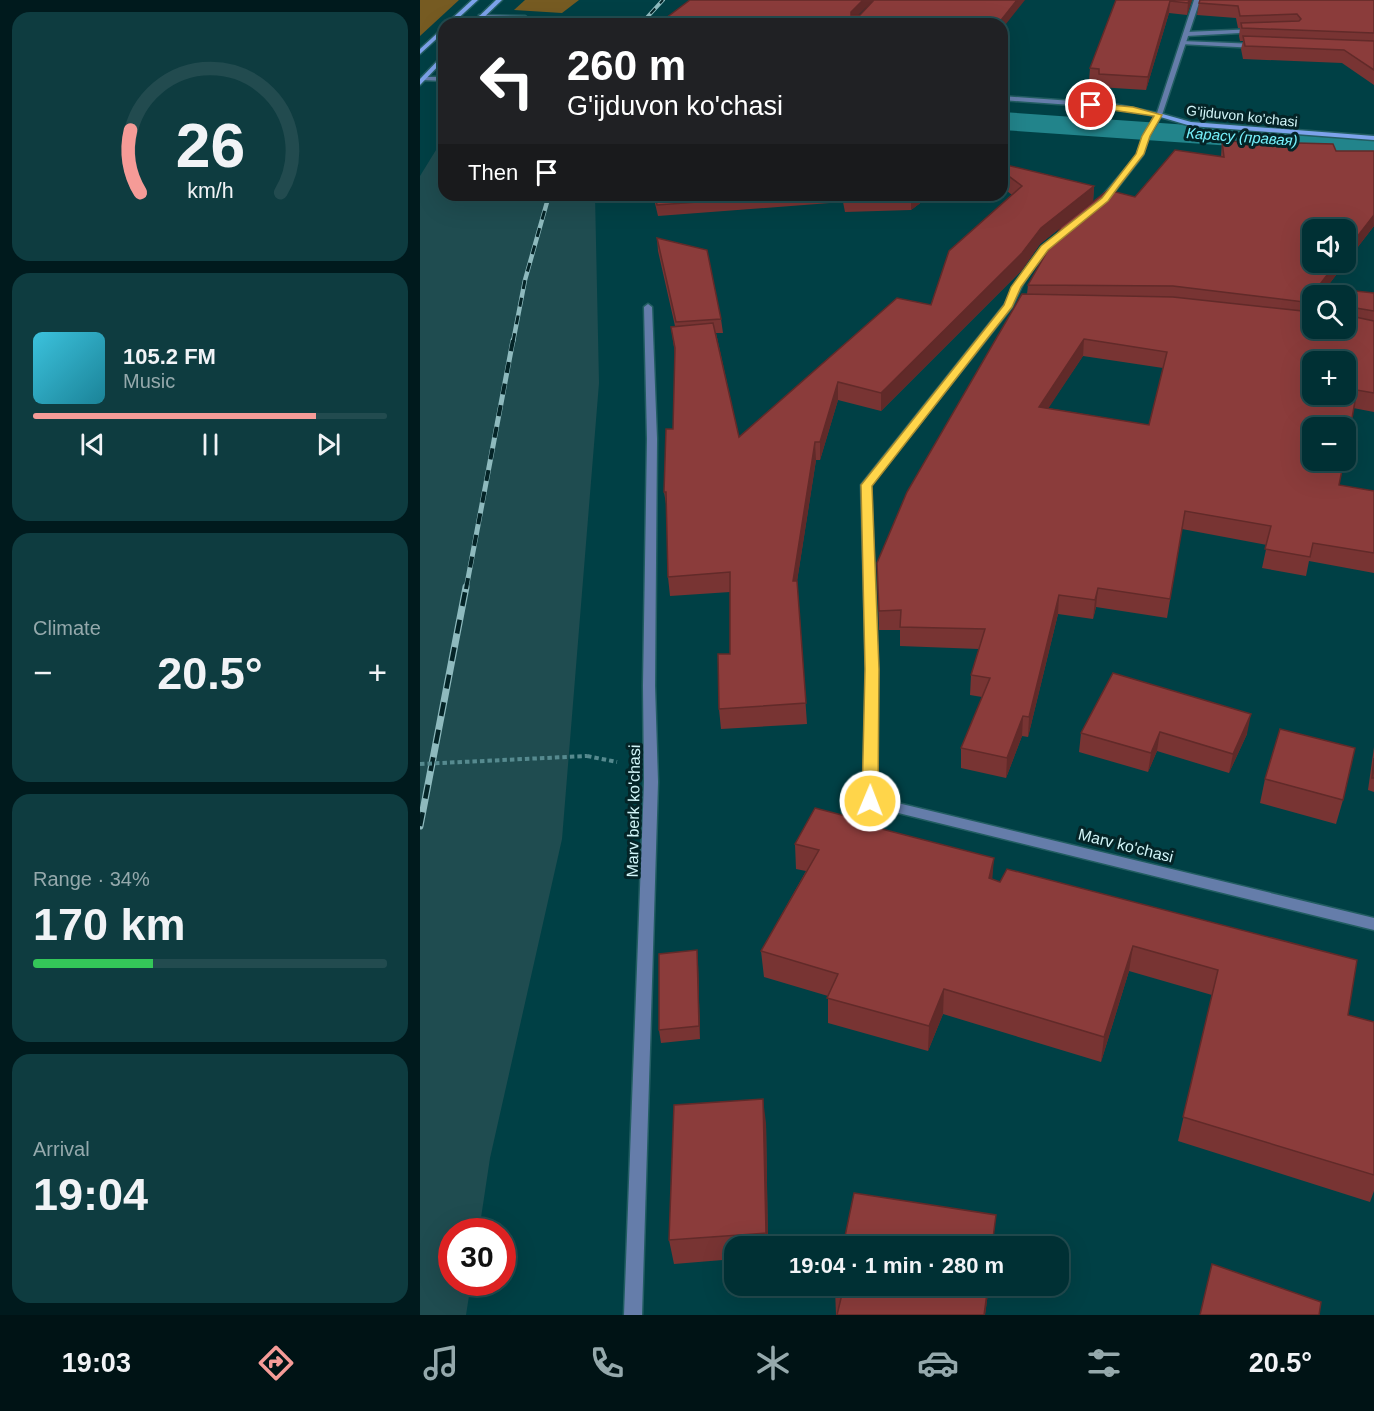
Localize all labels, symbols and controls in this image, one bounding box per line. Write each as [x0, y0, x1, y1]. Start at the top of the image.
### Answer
icon: left [468, 42, 546, 120]
text: 260 m [567, 42, 686, 89]
pin [1065, 79, 1116, 130]
icon: arrive [1074, 88, 1107, 121]
text: G'ijduvon ko'chasi [567, 91, 783, 121]
street label: G'ijduvon ko'chasi [1185, 102, 1299, 130]
text: 26 [175, 111, 245, 180]
water label: Карасу (правая) [1186, 124, 1298, 149]
icon: arrive [530, 156, 563, 189]
text: Then [468, 160, 518, 185]
text: km/h [187, 180, 233, 204]
map controls [1302, 219, 1356, 471]
button: sound [1302, 219, 1356, 273]
button: search [1302, 285, 1356, 339]
text: 105.2 FM [123, 344, 216, 369]
button: + [1302, 351, 1356, 405]
text: Music [123, 370, 175, 392]
button: − [1302, 417, 1356, 471]
icon: previous [76, 428, 109, 461]
icon: pause [194, 428, 227, 461]
icon: next [312, 428, 345, 461]
text: Climate [33, 617, 101, 639]
text: 20.5° [157, 648, 263, 699]
text: − [33, 654, 52, 691]
text: + [368, 654, 387, 691]
street label: Marv berk ko'chasi [624, 744, 643, 878]
position arrow [838, 769, 902, 833]
street label: Marv ko'chasi [1077, 825, 1175, 866]
text: Range · 34% [33, 868, 150, 890]
text: 170 km [33, 899, 186, 950]
text: Arrival [33, 1138, 90, 1160]
text: 19:04 [33, 1169, 148, 1220]
speed limit sign: 30 [438, 1218, 516, 1296]
text: 19:04 · 1 min · 280 m [789, 1253, 1004, 1278]
icon: directions [255, 1342, 297, 1384]
icon: music [420, 1342, 462, 1384]
icon: phone [586, 1342, 628, 1384]
icon: climate [752, 1342, 794, 1384]
icon: car [917, 1342, 959, 1384]
icon: filters [1083, 1342, 1125, 1384]
text: 19:03 [62, 1348, 131, 1378]
text: 20.5° [1249, 1348, 1312, 1378]

